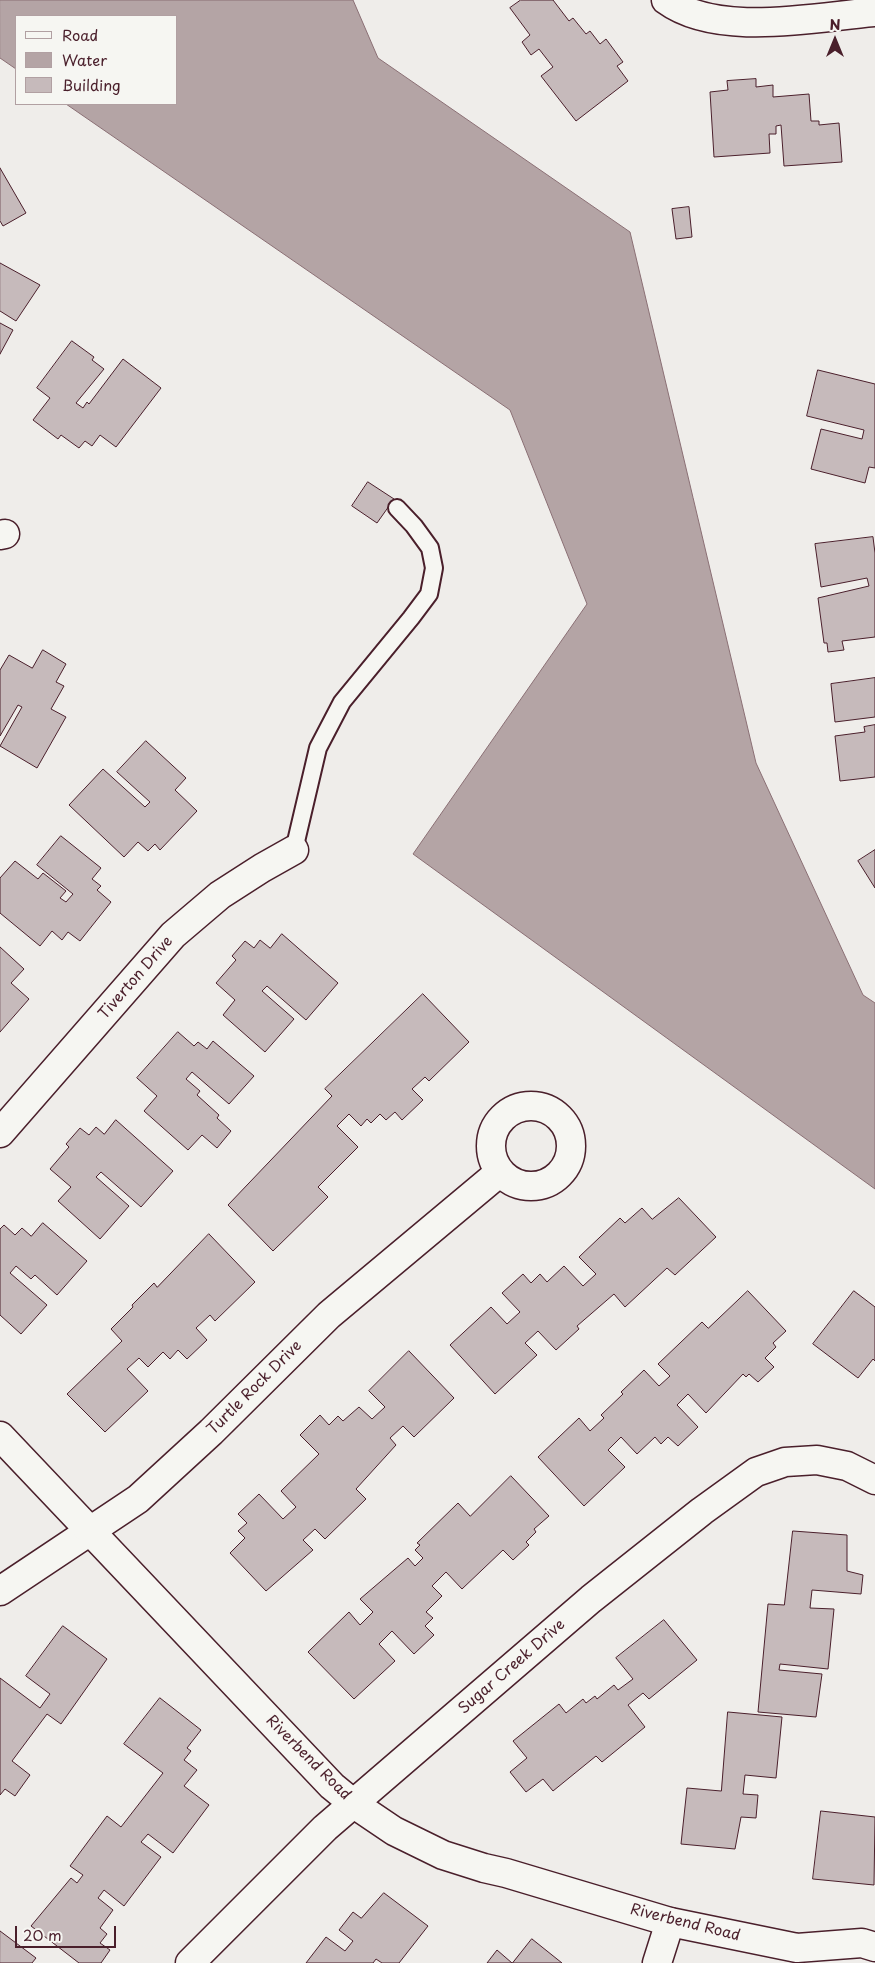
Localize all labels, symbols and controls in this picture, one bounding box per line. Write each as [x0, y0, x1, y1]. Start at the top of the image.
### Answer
text: N [829, 14, 841, 35]
legend [15, 15, 178, 105]
north arrow [810, 15, 860, 65]
text: Road [62, 23, 98, 46]
text: Water [62, 48, 107, 71]
text: Building [62, 73, 121, 96]
street label: Tiverton Drive [95, 933, 177, 1023]
street label: Turtle Rock Drive [204, 1337, 306, 1439]
street label: Sugar Creek Drive [455, 1616, 569, 1718]
street label: Riverbend Road [262, 1712, 354, 1804]
street label: Riverbend Road [628, 1901, 742, 1945]
scale bar [18, 1916, 119, 1948]
text: 20 m [23, 1923, 62, 1946]

